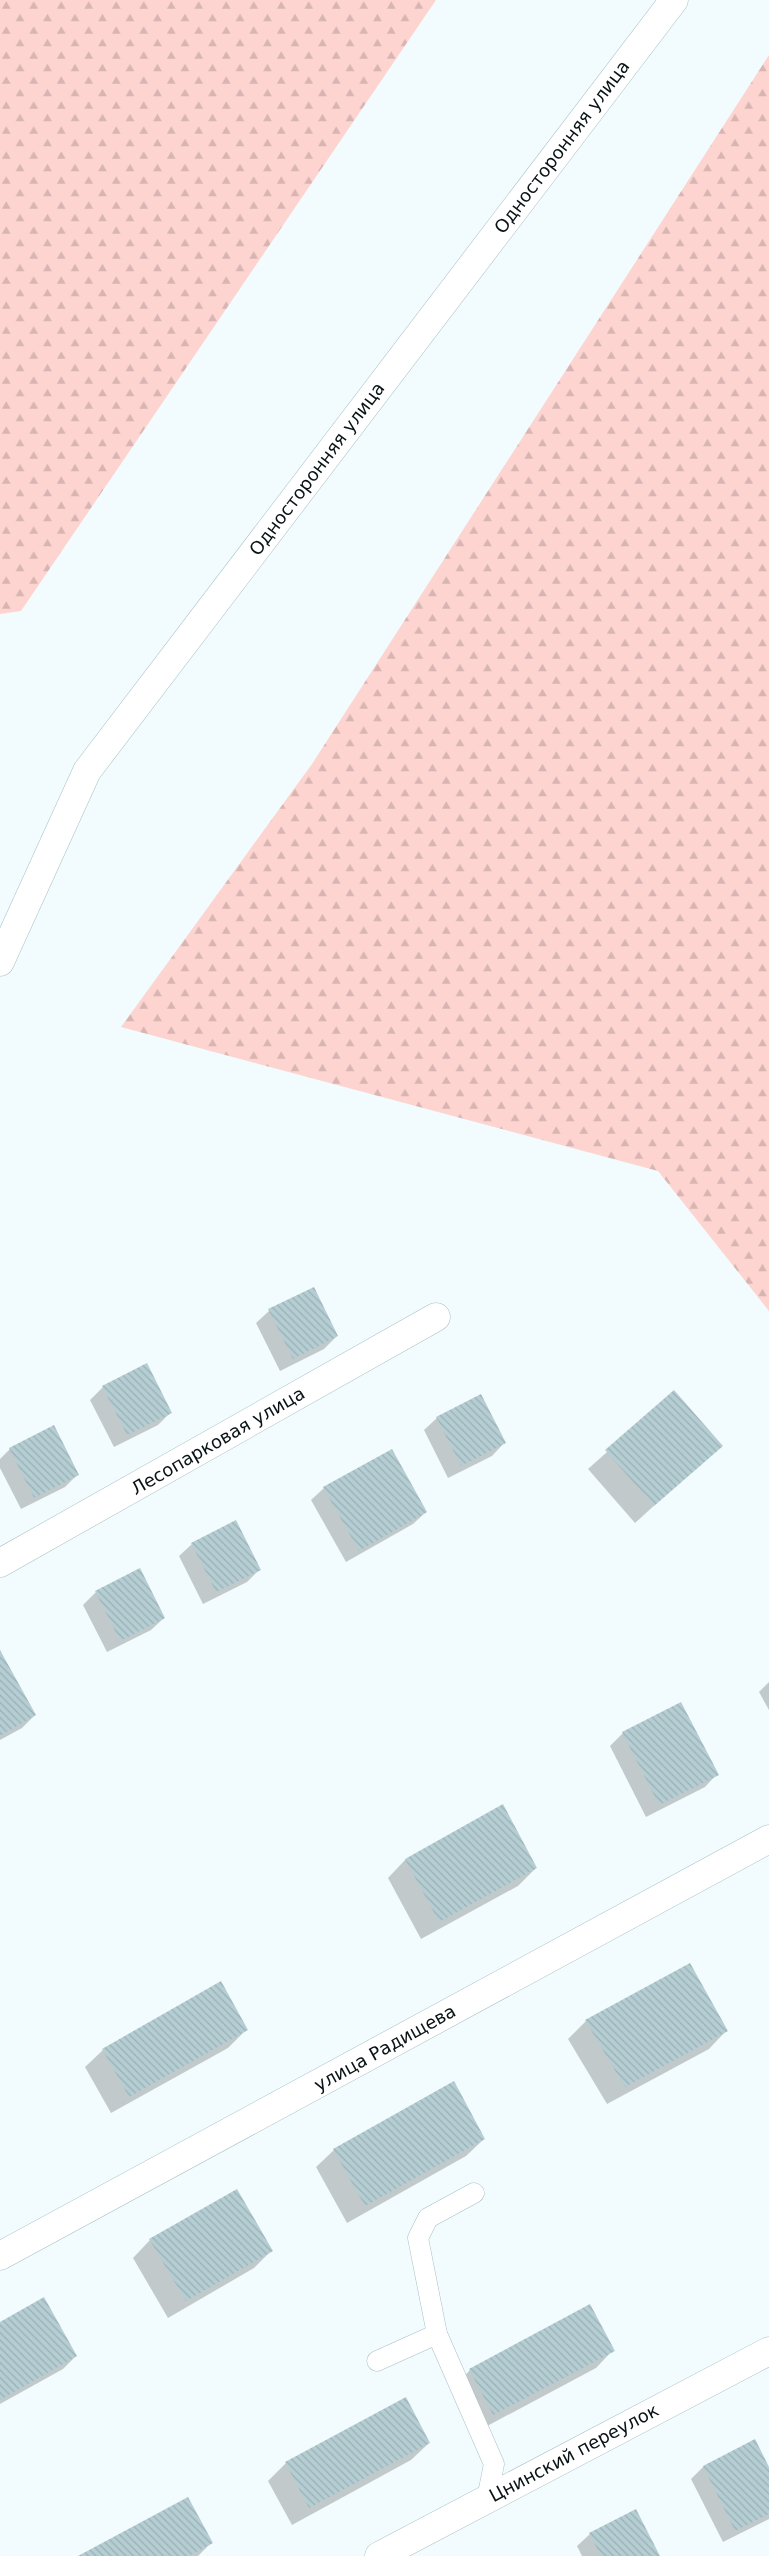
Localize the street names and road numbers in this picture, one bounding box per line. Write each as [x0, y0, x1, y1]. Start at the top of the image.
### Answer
street label: Односторонняя улица [490, 56, 634, 237]
street label: Односторонняя улица [245, 378, 389, 559]
street label: Лесопарковая улица [127, 1382, 308, 1499]
street label: улица Радищева [310, 2000, 459, 2095]
street label: Цнинский переулок [486, 2399, 662, 2506]

